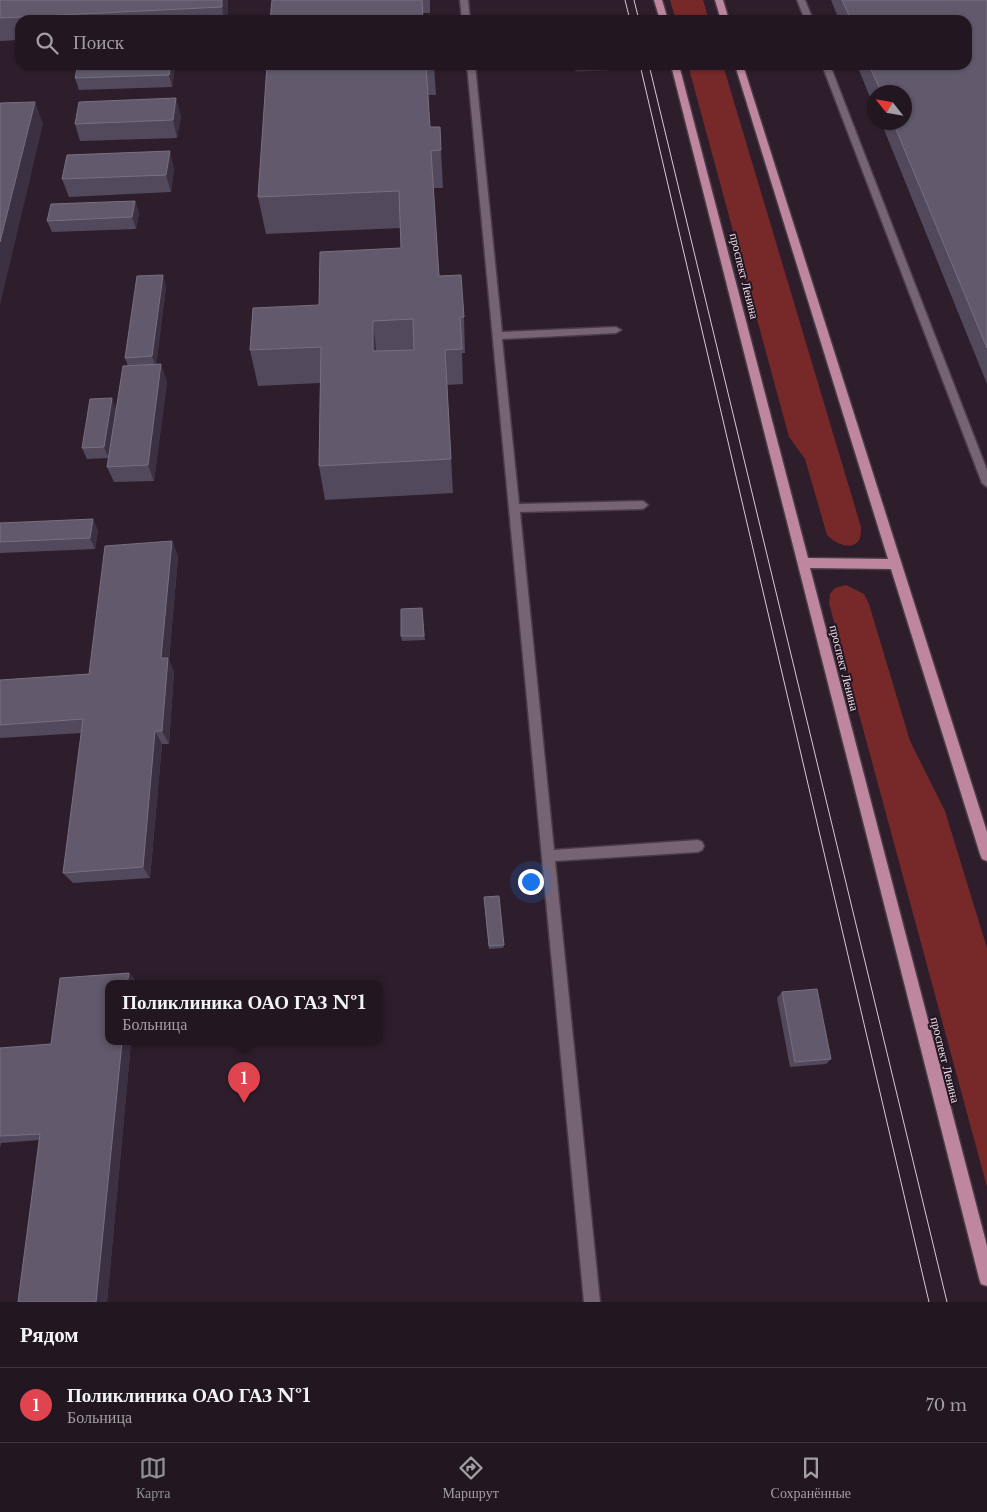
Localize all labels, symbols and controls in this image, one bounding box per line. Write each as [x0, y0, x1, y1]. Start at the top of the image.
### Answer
search box [15, 15, 972, 70]
icon: search [33, 29, 61, 57]
text: Поиск [73, 31, 124, 54]
north arrow [867, 85, 912, 130]
street label: проспект Ленина [727, 231, 763, 321]
street label: проспект Ленина [827, 623, 863, 713]
your location [518, 869, 544, 895]
popup [105, 980, 383, 1045]
text: Поликлиника ОАО ГАЗ №1 [122, 991, 366, 1014]
text: Больница [122, 1014, 187, 1034]
street label: проспект Ленина [928, 1015, 964, 1105]
pin: 1 [228, 1062, 260, 1103]
text: Рядом [20, 1322, 79, 1348]
text: Поликлиника ОАО ГАЗ №1 [67, 1384, 311, 1407]
text: 1 [33, 1395, 39, 1415]
text: 70 m [926, 1395, 967, 1415]
text: Больница [67, 1407, 132, 1427]
tab: Карта [136, 1454, 171, 1502]
tab: Маршрут [442, 1454, 499, 1502]
tab: Сохранённые [771, 1454, 851, 1502]

